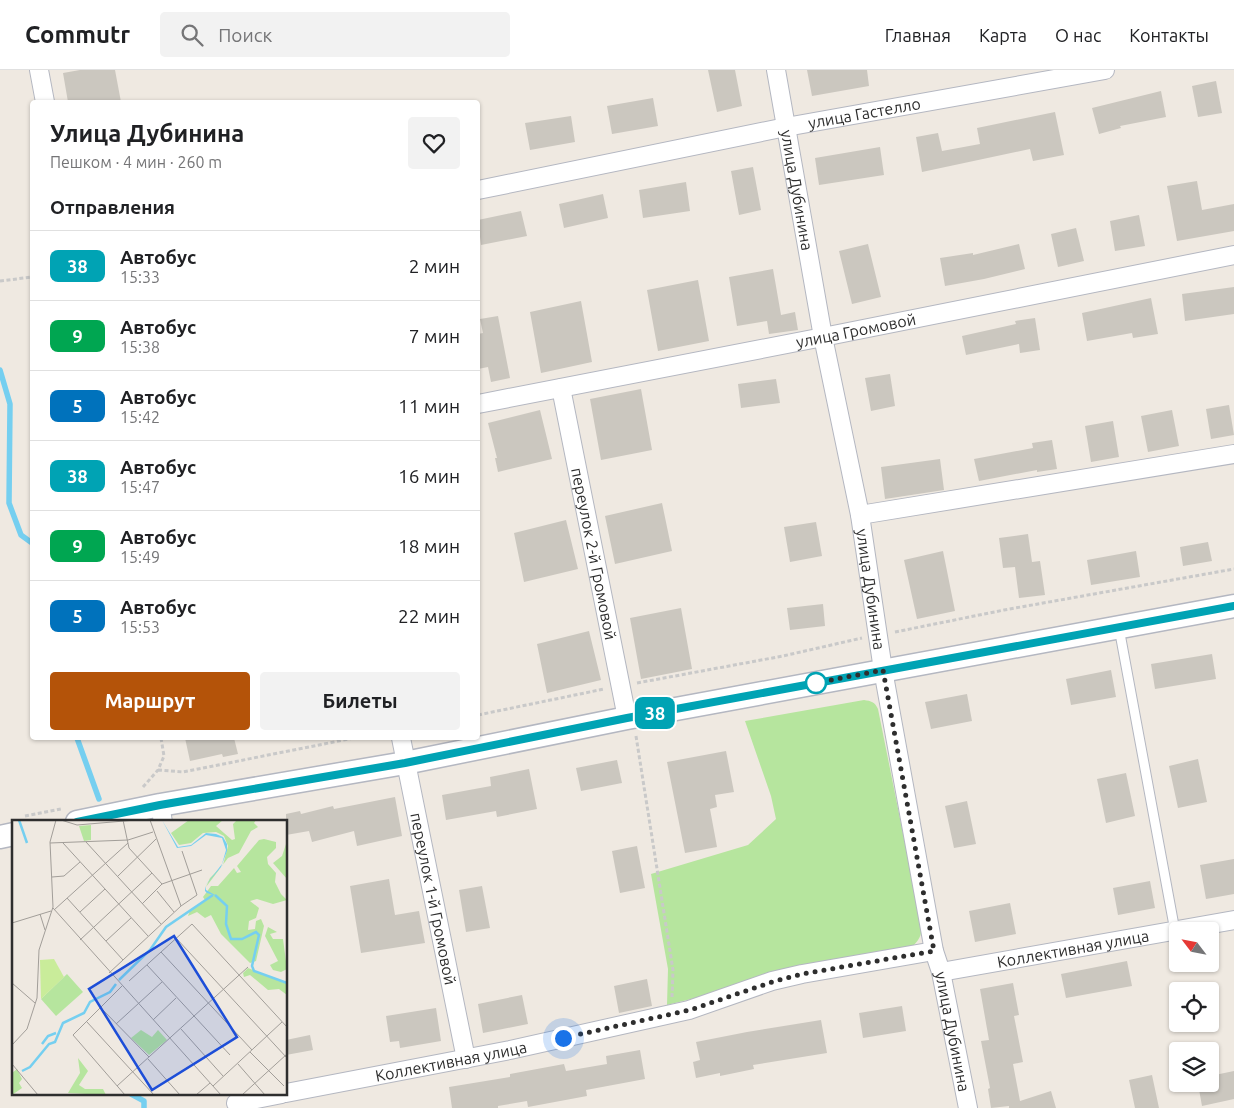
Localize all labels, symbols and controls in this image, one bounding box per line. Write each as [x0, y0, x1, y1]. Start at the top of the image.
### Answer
search box [160, 12, 510, 57]
text: Commutr [25, 21, 130, 48]
icon: search [178, 21, 206, 49]
text: Поиск [218, 24, 272, 46]
text: Главная [885, 25, 951, 45]
text: Карта [979, 25, 1027, 45]
text: О нас [1055, 25, 1101, 45]
text: Контакты [1129, 25, 1209, 45]
street label: улица Гастелло [807, 94, 922, 132]
button: heart [408, 117, 460, 169]
text: Улица Дубинина [50, 120, 244, 147]
street label: улица Дубинина [778, 128, 817, 252]
text: Пешком · 4 мин · 260 m [50, 153, 222, 171]
text: Отправления [50, 196, 175, 218]
text: Автобус [120, 246, 196, 268]
text: 2 мин [409, 255, 460, 277]
text: 38 [67, 256, 88, 276]
text: 15:33 [120, 268, 160, 286]
street label: улица Громовой [794, 310, 917, 351]
text: Автобус [120, 316, 196, 338]
text: 7 мин [409, 325, 460, 347]
text: 9 [72, 326, 83, 346]
text: 15:38 [120, 338, 160, 356]
text: Автобус [120, 386, 196, 408]
text: 11 мин [398, 395, 460, 417]
text: 5 [72, 396, 83, 416]
text: 15:42 [120, 408, 160, 426]
text: Автобус [120, 456, 196, 478]
text: 16 мин [398, 465, 460, 487]
text: 38 [67, 466, 88, 486]
street label: переулок 2-й Громовой [568, 466, 620, 641]
text: 15:47 [120, 478, 160, 496]
text: Автобус [120, 526, 196, 548]
street label: улица Дубинина [853, 528, 889, 651]
text: 18 мин [398, 535, 460, 557]
text: 9 [72, 536, 83, 556]
text: 15:49 [120, 548, 160, 566]
text: Автобус [120, 596, 196, 618]
text: 22 мин [398, 605, 460, 627]
text: 5 [72, 606, 83, 626]
text: 15:53 [120, 618, 160, 636]
button: Маршрут [50, 672, 250, 730]
button: Билеты [260, 672, 460, 730]
unlabelled marker [805, 672, 827, 694]
line badge: 38 [632, 697, 678, 729]
text: 38 [645, 703, 665, 723]
street label: переулок 1-й Громовой [407, 811, 460, 986]
inset map [12, 820, 288, 1096]
north arrow [1169, 922, 1219, 972]
map controls [1169, 922, 1219, 1092]
street label: Коллективная улица [996, 926, 1150, 971]
street label: улица Дубинина [932, 970, 974, 1093]
button: locate [1169, 982, 1219, 1032]
your location [551, 1026, 576, 1051]
street label: Коллективная улица [374, 1038, 528, 1085]
button: layers [1169, 1042, 1219, 1092]

